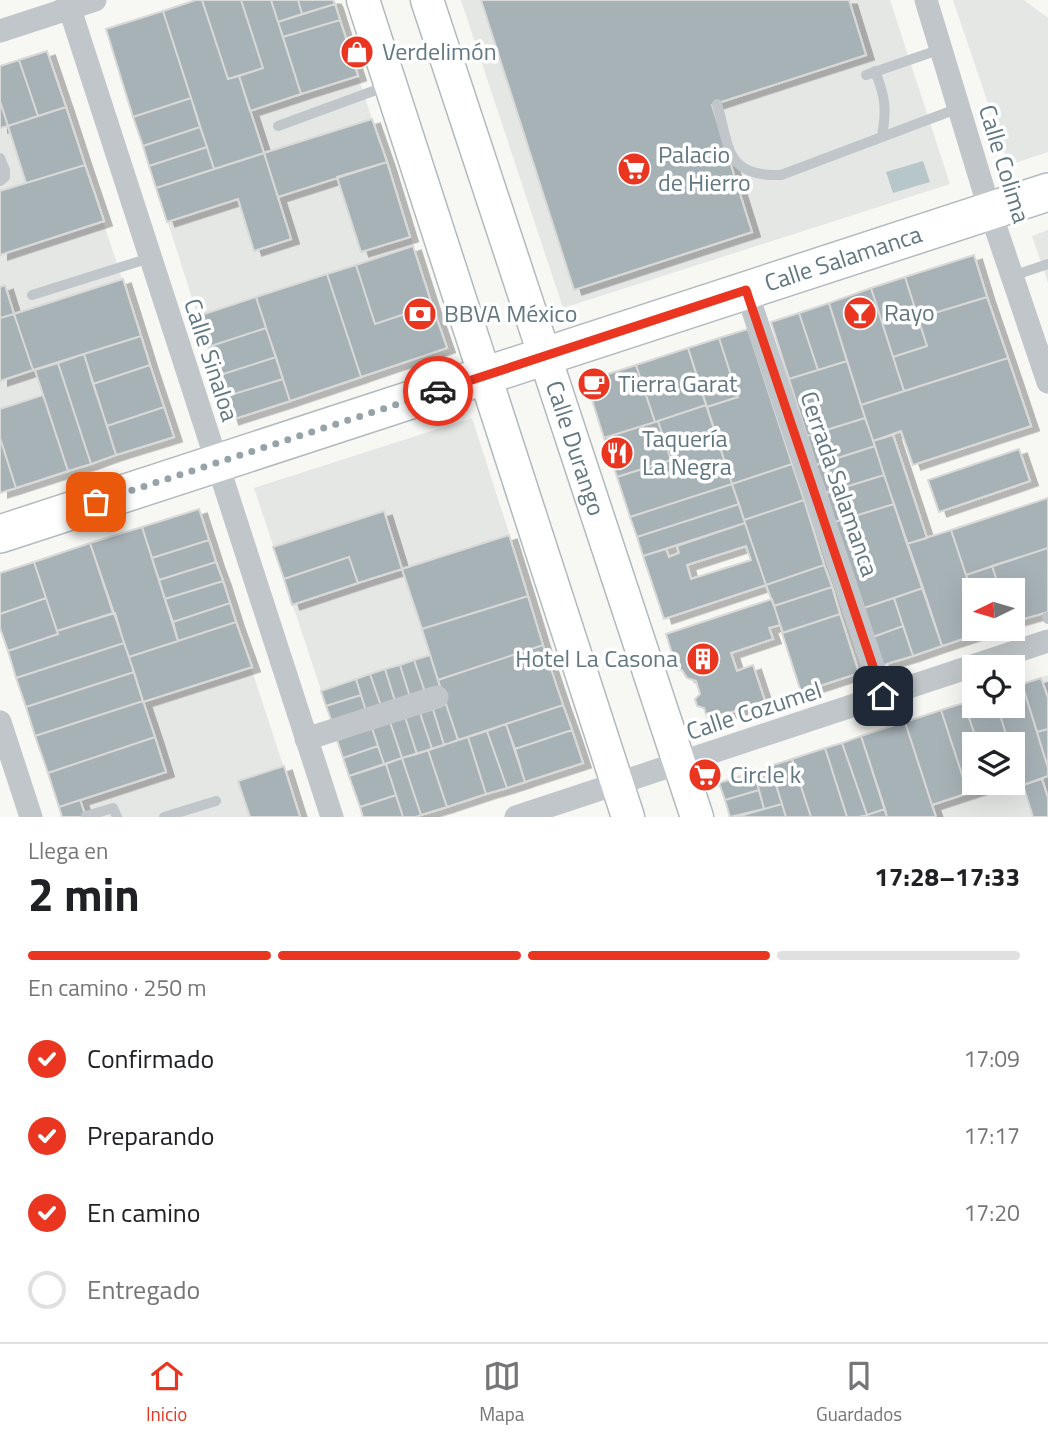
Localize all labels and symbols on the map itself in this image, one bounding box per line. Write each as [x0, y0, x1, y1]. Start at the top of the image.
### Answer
shop icon: Verdelimón [338, 33, 376, 71]
place label: Verdelimón [382, 33, 497, 69]
street label: Calle Colima [970, 100, 1040, 227]
place label: Palacio de Hierro [658, 136, 751, 200]
supermarket icon: Palacio de Hierro [615, 150, 653, 188]
street label: Calle Salamanca [760, 215, 926, 300]
street label: Calle Sinaloa [175, 294, 249, 426]
bar icon: Rayo [841, 294, 879, 332]
place label: Rayo [884, 294, 935, 330]
bank icon: BBVA México [401, 295, 439, 333]
place label: BBVA México [444, 295, 577, 331]
courier [403, 356, 473, 426]
cafe icon: Tierra Garat [575, 365, 613, 403]
place label: Tierra Garat [618, 365, 738, 401]
street label: Calle Durango [537, 376, 615, 520]
street label: Cerrada Salamanca [791, 386, 888, 581]
place label: Taquería La Negra [642, 420, 732, 484]
restaurant icon: Taquería La Negra [598, 434, 636, 472]
pin [66, 472, 126, 532]
north arrow [962, 578, 1026, 640]
place label: Hotel La Casona [515, 640, 678, 676]
building icon: Hotel La Casona [684, 640, 722, 678]
pin [853, 666, 913, 726]
street label: Calle Cozumel [681, 671, 826, 749]
supermarket icon: Circle k [686, 756, 724, 794]
place label: Circle k [730, 756, 802, 792]

